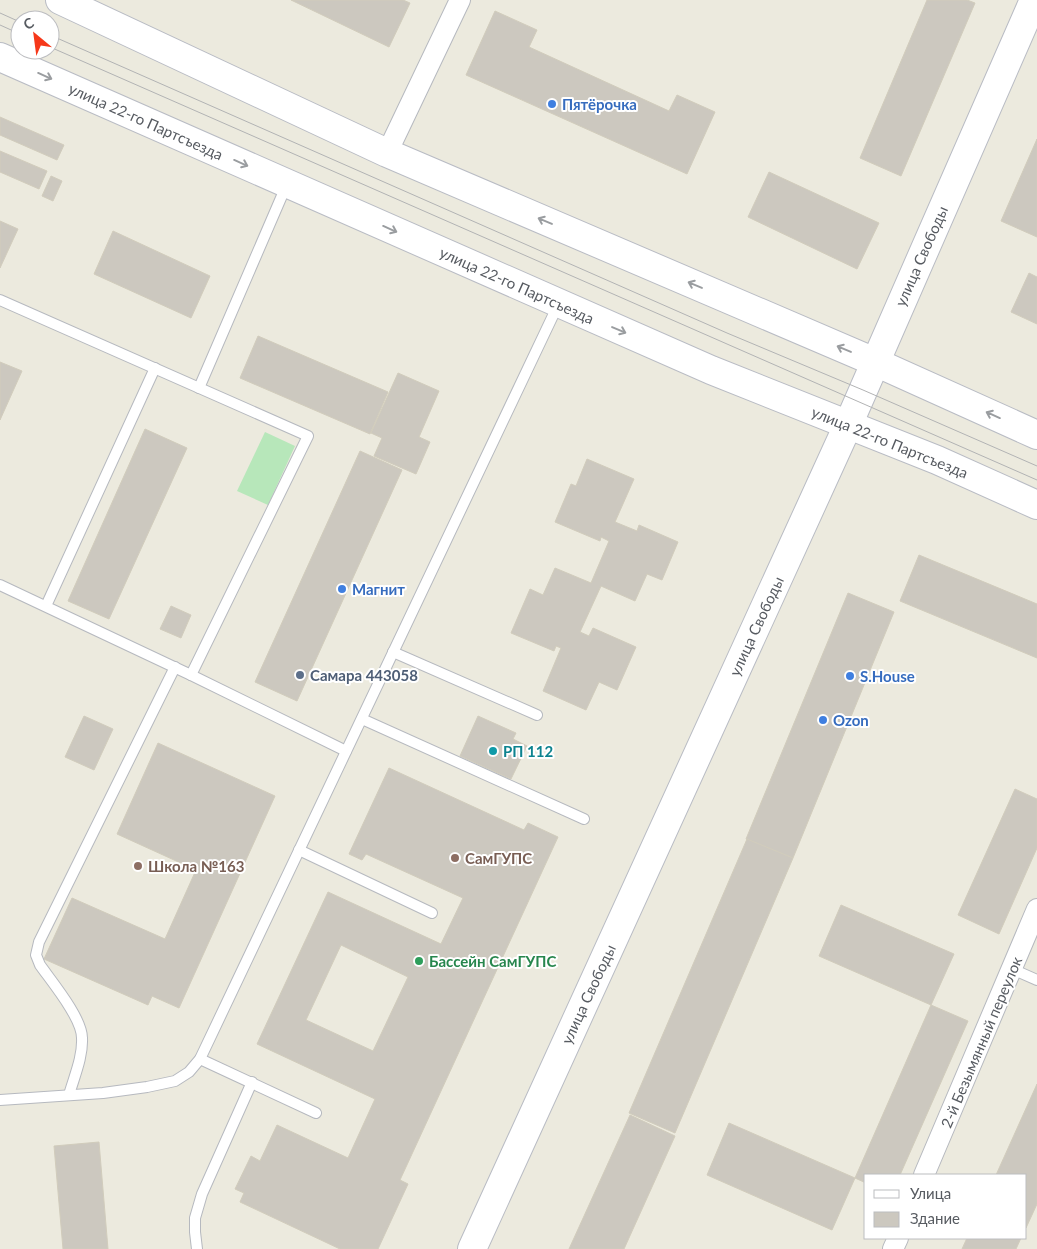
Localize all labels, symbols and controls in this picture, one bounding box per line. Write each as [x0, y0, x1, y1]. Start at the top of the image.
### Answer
north arrow [10, 10, 60, 60]
text: С [20, 13, 37, 33]
one-way arrow [37, 72, 52, 82]
street label: улица 22-го Партсъезда [66, 79, 226, 163]
place label: Пятёрочка [562, 95, 637, 113]
marker: Пятёрочка [546, 98, 558, 110]
one-way arrow [233, 159, 248, 169]
street label: улица Свободы [891, 203, 951, 309]
one-way arrow [538, 216, 553, 225]
one-way arrow [382, 225, 397, 235]
street label: улица 22-го Партсъезда [437, 243, 597, 327]
one-way arrow [688, 279, 703, 289]
one-way arrow [611, 325, 626, 335]
one-way arrow [837, 344, 852, 353]
street label: улица 22-го Партсъезда [809, 402, 971, 482]
one-way arrow [986, 409, 1001, 419]
street label: улица Свободы [725, 573, 787, 679]
place label: Магнит [352, 580, 405, 598]
marker: Магнит [336, 583, 348, 595]
place label: Самара 443058 [310, 666, 418, 684]
place label: S.House [860, 667, 915, 685]
marker: Самара 443058 [294, 669, 306, 681]
marker: S.House [844, 670, 856, 682]
place label: Ozon [833, 711, 869, 729]
marker: Ozon [817, 714, 829, 726]
place label: РП 112 [503, 742, 554, 760]
marker: РП 112 [487, 745, 499, 757]
place label: СамГУПС [465, 849, 532, 867]
marker: СамГУПС [449, 852, 461, 864]
place label: Школа №163 [148, 857, 244, 875]
marker: Школа №163 [132, 860, 144, 872]
street label: улица Свободы [557, 941, 619, 1047]
place label: Бассейн СамГУПС [429, 952, 556, 970]
street label: 2-й Безымянный переулок [937, 953, 1025, 1130]
marker: Бассейн СамГУПС [413, 955, 425, 967]
legend [864, 1174, 1027, 1239]
text: Улица [910, 1184, 951, 1202]
text: Здание [910, 1209, 960, 1227]

